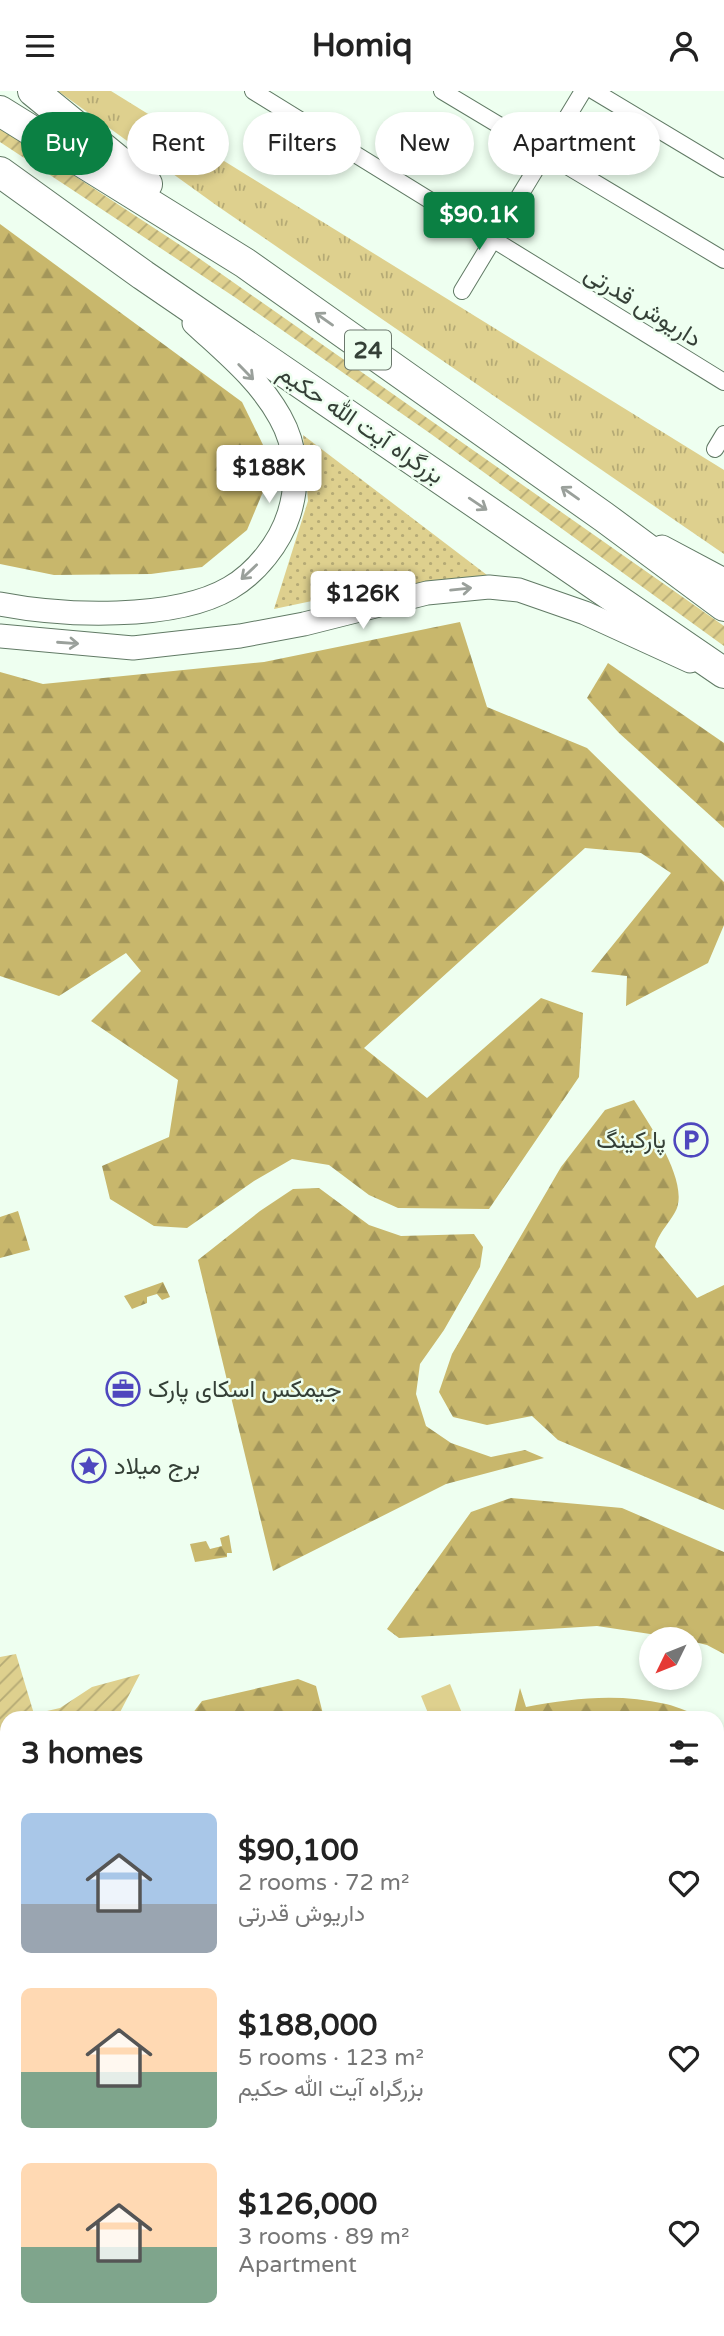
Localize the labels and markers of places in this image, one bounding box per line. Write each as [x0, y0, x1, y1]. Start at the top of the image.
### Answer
pin: $90.1K [422, 193, 536, 252]
pin: $188K [220, 445, 318, 505]
pin: $126K [314, 571, 412, 631]
parking icon: پارکینگ [672, 1121, 710, 1159]
place label: پارکینگ [596, 1126, 666, 1156]
office icon: جیمکس اسکای پارک [104, 1370, 142, 1408]
place label: جیمکس اسکای پارک [148, 1375, 342, 1405]
place icon: برج میلاد [70, 1447, 108, 1485]
place label: برج میلاد [114, 1452, 200, 1482]

